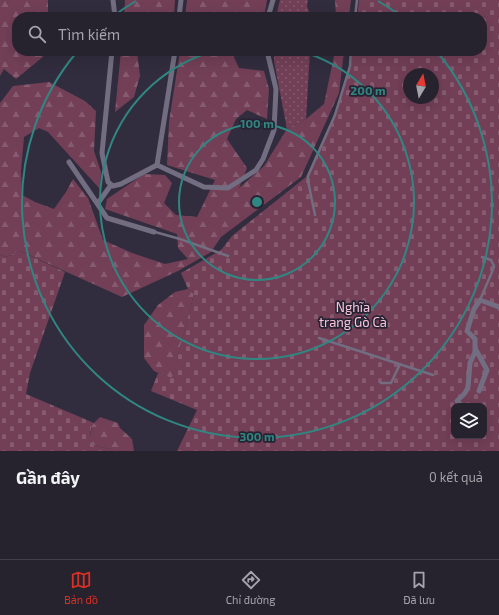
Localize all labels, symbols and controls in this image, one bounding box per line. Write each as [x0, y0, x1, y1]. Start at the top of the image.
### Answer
search box [12, 12, 487, 56]
icon: search [26, 23, 48, 45]
text: Tìm kiếm [58, 25, 120, 43]
north arrow [403, 68, 439, 104]
text: 200 m [350, 83, 386, 97]
text: 100 m [240, 116, 274, 130]
centre of rings [250, 195, 264, 209]
park label: Nghĩa trang Gò Cà [319, 299, 387, 330]
map controls [451, 403, 487, 439]
button: layers [451, 403, 487, 439]
text: 300 m [239, 429, 275, 443]
text: Gần đây [16, 467, 80, 487]
text: 0 kết quả [429, 469, 483, 485]
tab: Bản đồ [64, 569, 98, 606]
tab: Chỉ đường [226, 569, 275, 606]
tab: Đã lưu [403, 569, 435, 606]

